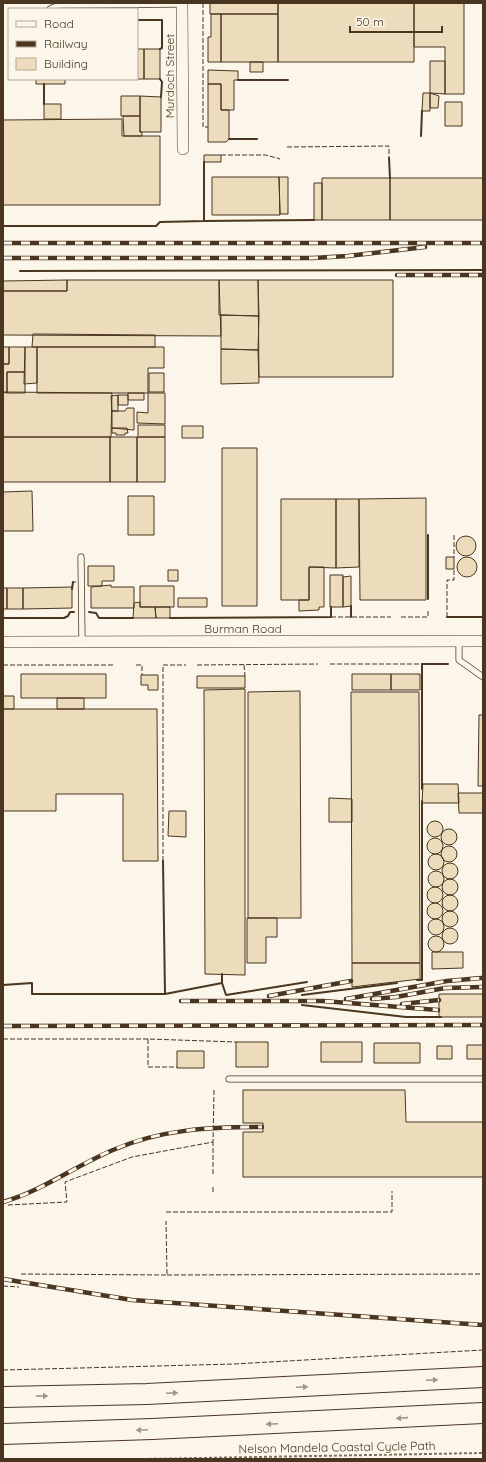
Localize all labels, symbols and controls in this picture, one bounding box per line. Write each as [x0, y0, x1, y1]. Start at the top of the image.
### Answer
legend [8, 8, 138, 80]
scale bar [350, 8, 442, 34]
text: 50 m [356, 14, 384, 29]
text: Road [44, 16, 74, 31]
street label: Murdoch Street [162, 34, 177, 118]
text: Railway [44, 36, 88, 51]
text: Building [44, 56, 88, 71]
street label: Burman Road [204, 621, 282, 636]
one-way arrow [426, 1376, 438, 1383]
one-way arrow [296, 1383, 308, 1390]
one-way arrow [166, 1390, 179, 1396]
one-way arrow [36, 1393, 48, 1400]
one-way arrow [396, 1415, 408, 1422]
one-way arrow [266, 1421, 278, 1428]
one-way arrow [135, 1427, 148, 1433]
street label: Nelson Mandela Coastal Cycle Path [238, 1438, 436, 1456]

